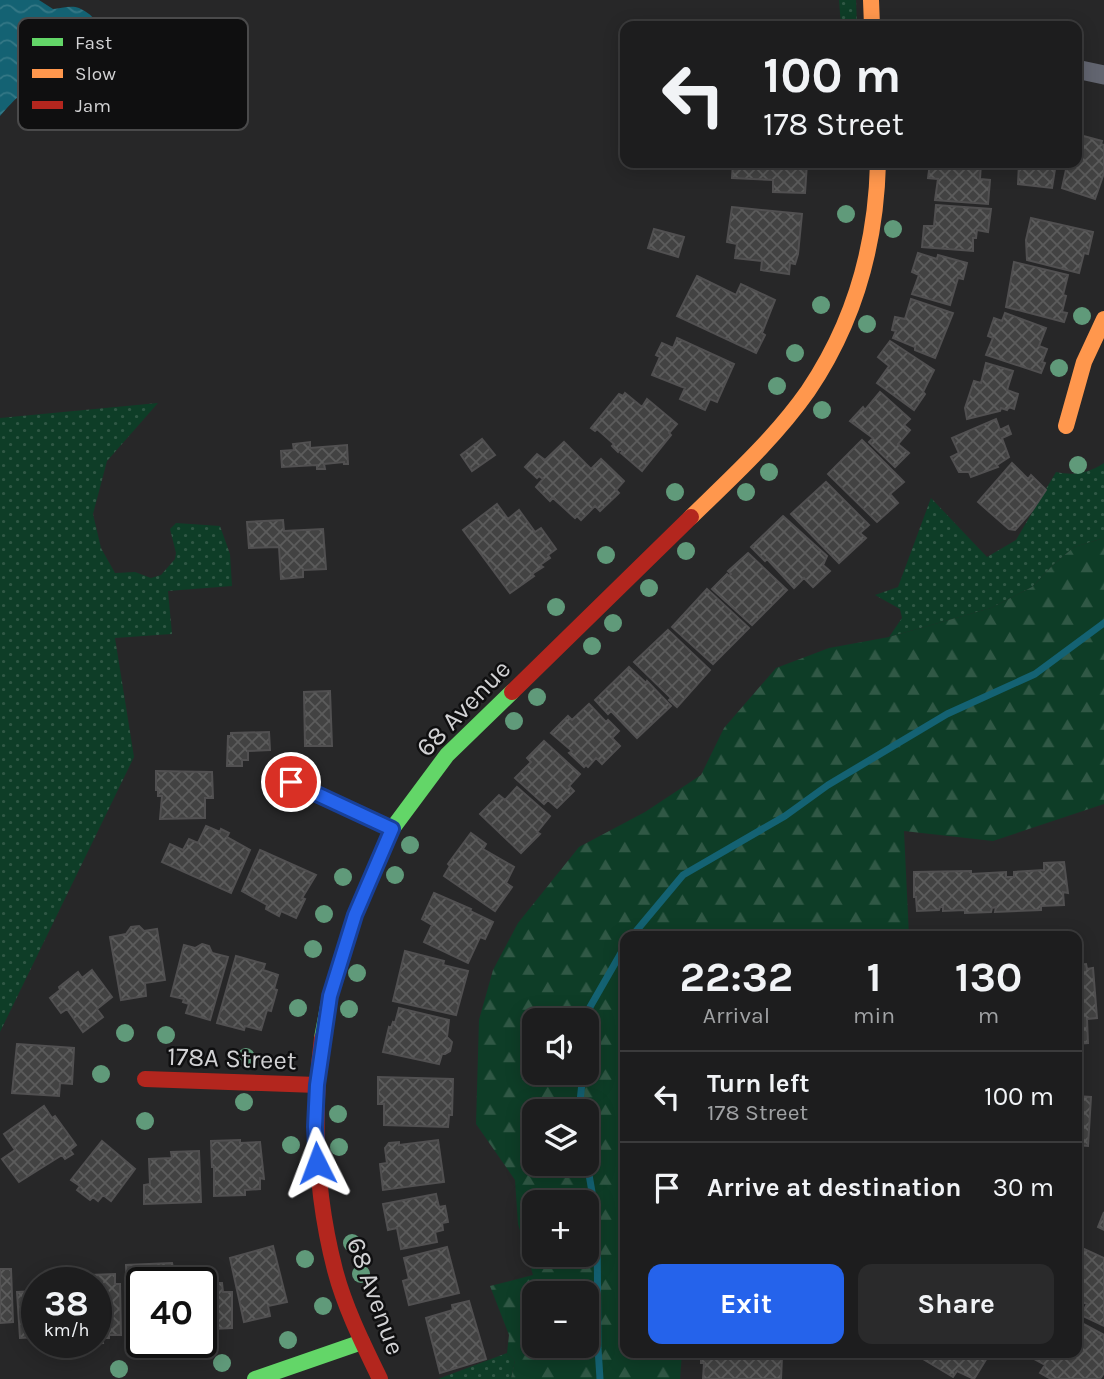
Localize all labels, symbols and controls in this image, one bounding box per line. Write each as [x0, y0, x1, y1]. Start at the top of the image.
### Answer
legend [18, 18, 248, 130]
text: Fast [75, 32, 112, 54]
text: 100 m [763, 47, 901, 104]
icon: left [648, 49, 739, 140]
text: Slow [75, 63, 116, 85]
text: Jam [75, 95, 111, 117]
text: 178 Street [763, 106, 904, 143]
street label: 68 Avenue [410, 653, 517, 763]
pin [261, 752, 321, 812]
icon: arrive [272, 763, 310, 801]
text: 22:32 [680, 952, 793, 1002]
text: 1 [867, 952, 882, 1002]
text: 130 [955, 952, 1022, 1002]
text: Arrival [703, 1002, 770, 1029]
text: min [853, 1002, 895, 1029]
text: m [978, 1002, 999, 1029]
map controls [522, 1008, 599, 1358]
button: sound [522, 1008, 599, 1085]
street label: 178A Street [167, 1041, 297, 1076]
text: Turn left [707, 1068, 809, 1099]
icon: left [648, 1078, 686, 1116]
text: 100 m [984, 1081, 1054, 1112]
button: layers [522, 1099, 599, 1176]
text: 178 Street [707, 1099, 808, 1126]
position arrow [280, 1126, 354, 1200]
icon: arrive [648, 1169, 686, 1207]
text: Arrive at destination [707, 1172, 961, 1203]
text: 30 m [993, 1172, 1054, 1203]
button: + [522, 1190, 599, 1267]
street label: 68 Avenue [340, 1233, 411, 1359]
button: Exit [648, 1264, 844, 1344]
button: Share [858, 1264, 1054, 1344]
speed limit sign: 40 [126, 1267, 217, 1358]
button: − [522, 1281, 599, 1358]
text: 38 [44, 1283, 89, 1324]
text: km/h [44, 1319, 89, 1341]

